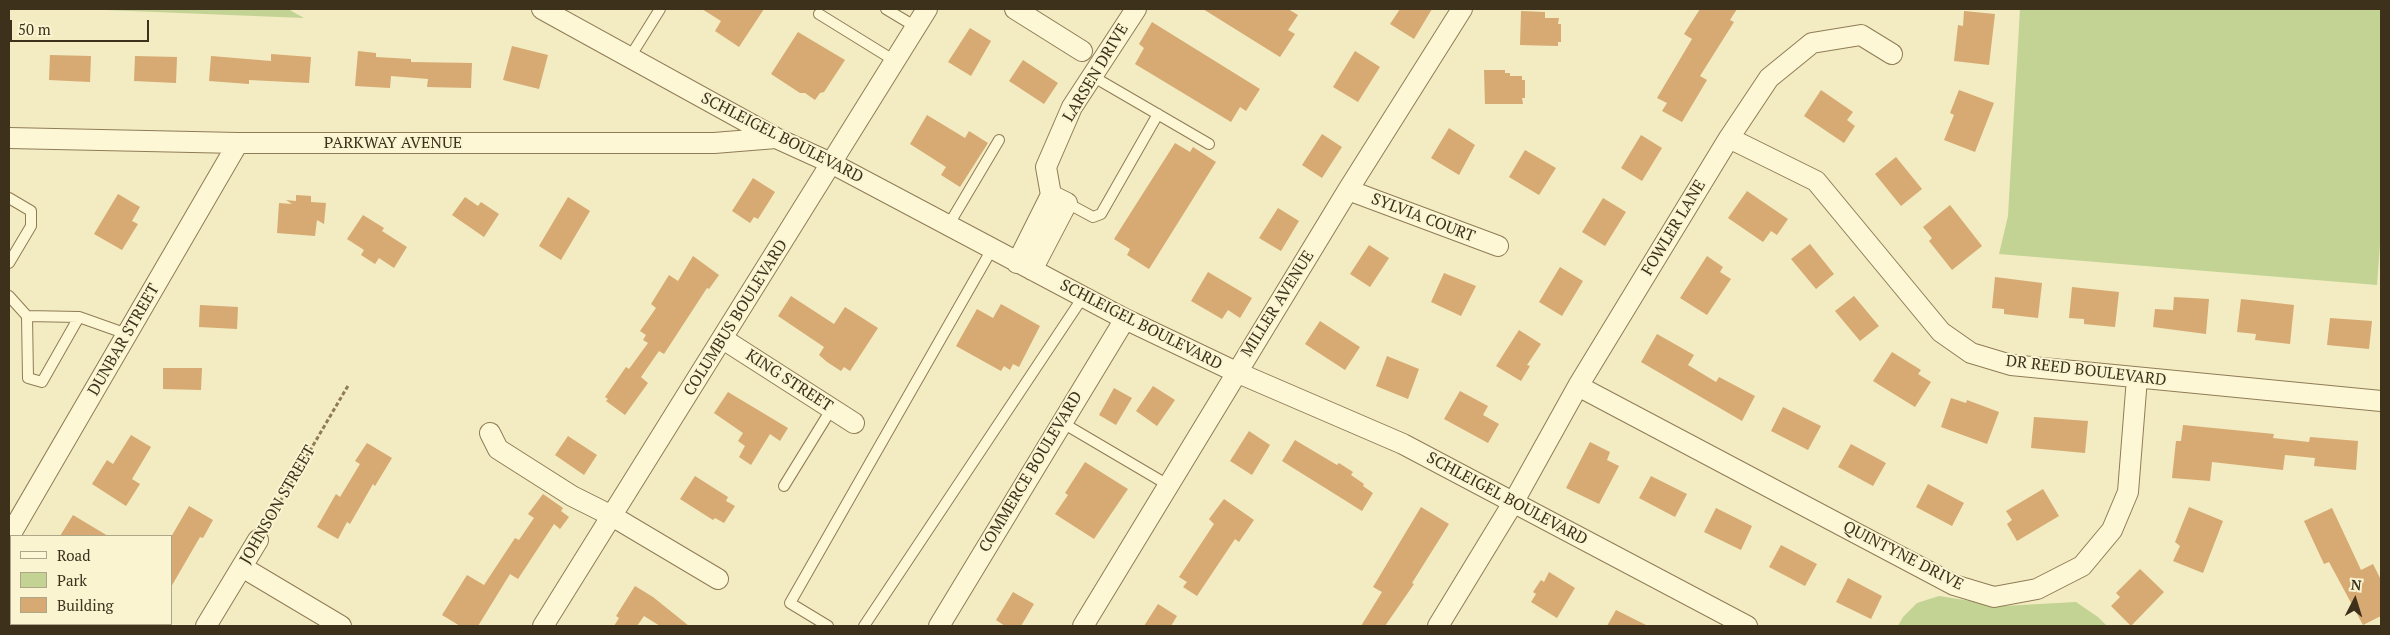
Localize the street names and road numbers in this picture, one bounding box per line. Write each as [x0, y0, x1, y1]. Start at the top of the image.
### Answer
street label: LARSEN DRIVE [1059, 21, 1133, 125]
street label: SCHLEIGEL BOULEVARD [698, 89, 866, 187]
street label: PARKWAY AVENUE [324, 133, 462, 153]
street label: FOWLER LANE [1638, 177, 1710, 279]
street label: SYLVIA COURT [1369, 189, 1477, 247]
street label: COLUMBUS BOULEVARD [680, 236, 792, 400]
street label: MILLER AVENUE [1238, 247, 1318, 361]
street label: SCHLEIGEL BOULEVARD [1057, 276, 1225, 374]
street label: DUNBAR STREET [84, 281, 164, 399]
street label: KING STREET [742, 346, 836, 416]
street label: DR REED BOULEVARD [2005, 352, 2167, 390]
street label: COMMERCE BOULEVARD [975, 388, 1087, 556]
street label: JOHNSON STREET [236, 442, 320, 568]
street label: SCHLEIGEL BOULEVARD [1423, 448, 1591, 550]
street label: QUINTYNE DRIVE [1840, 517, 1966, 595]

